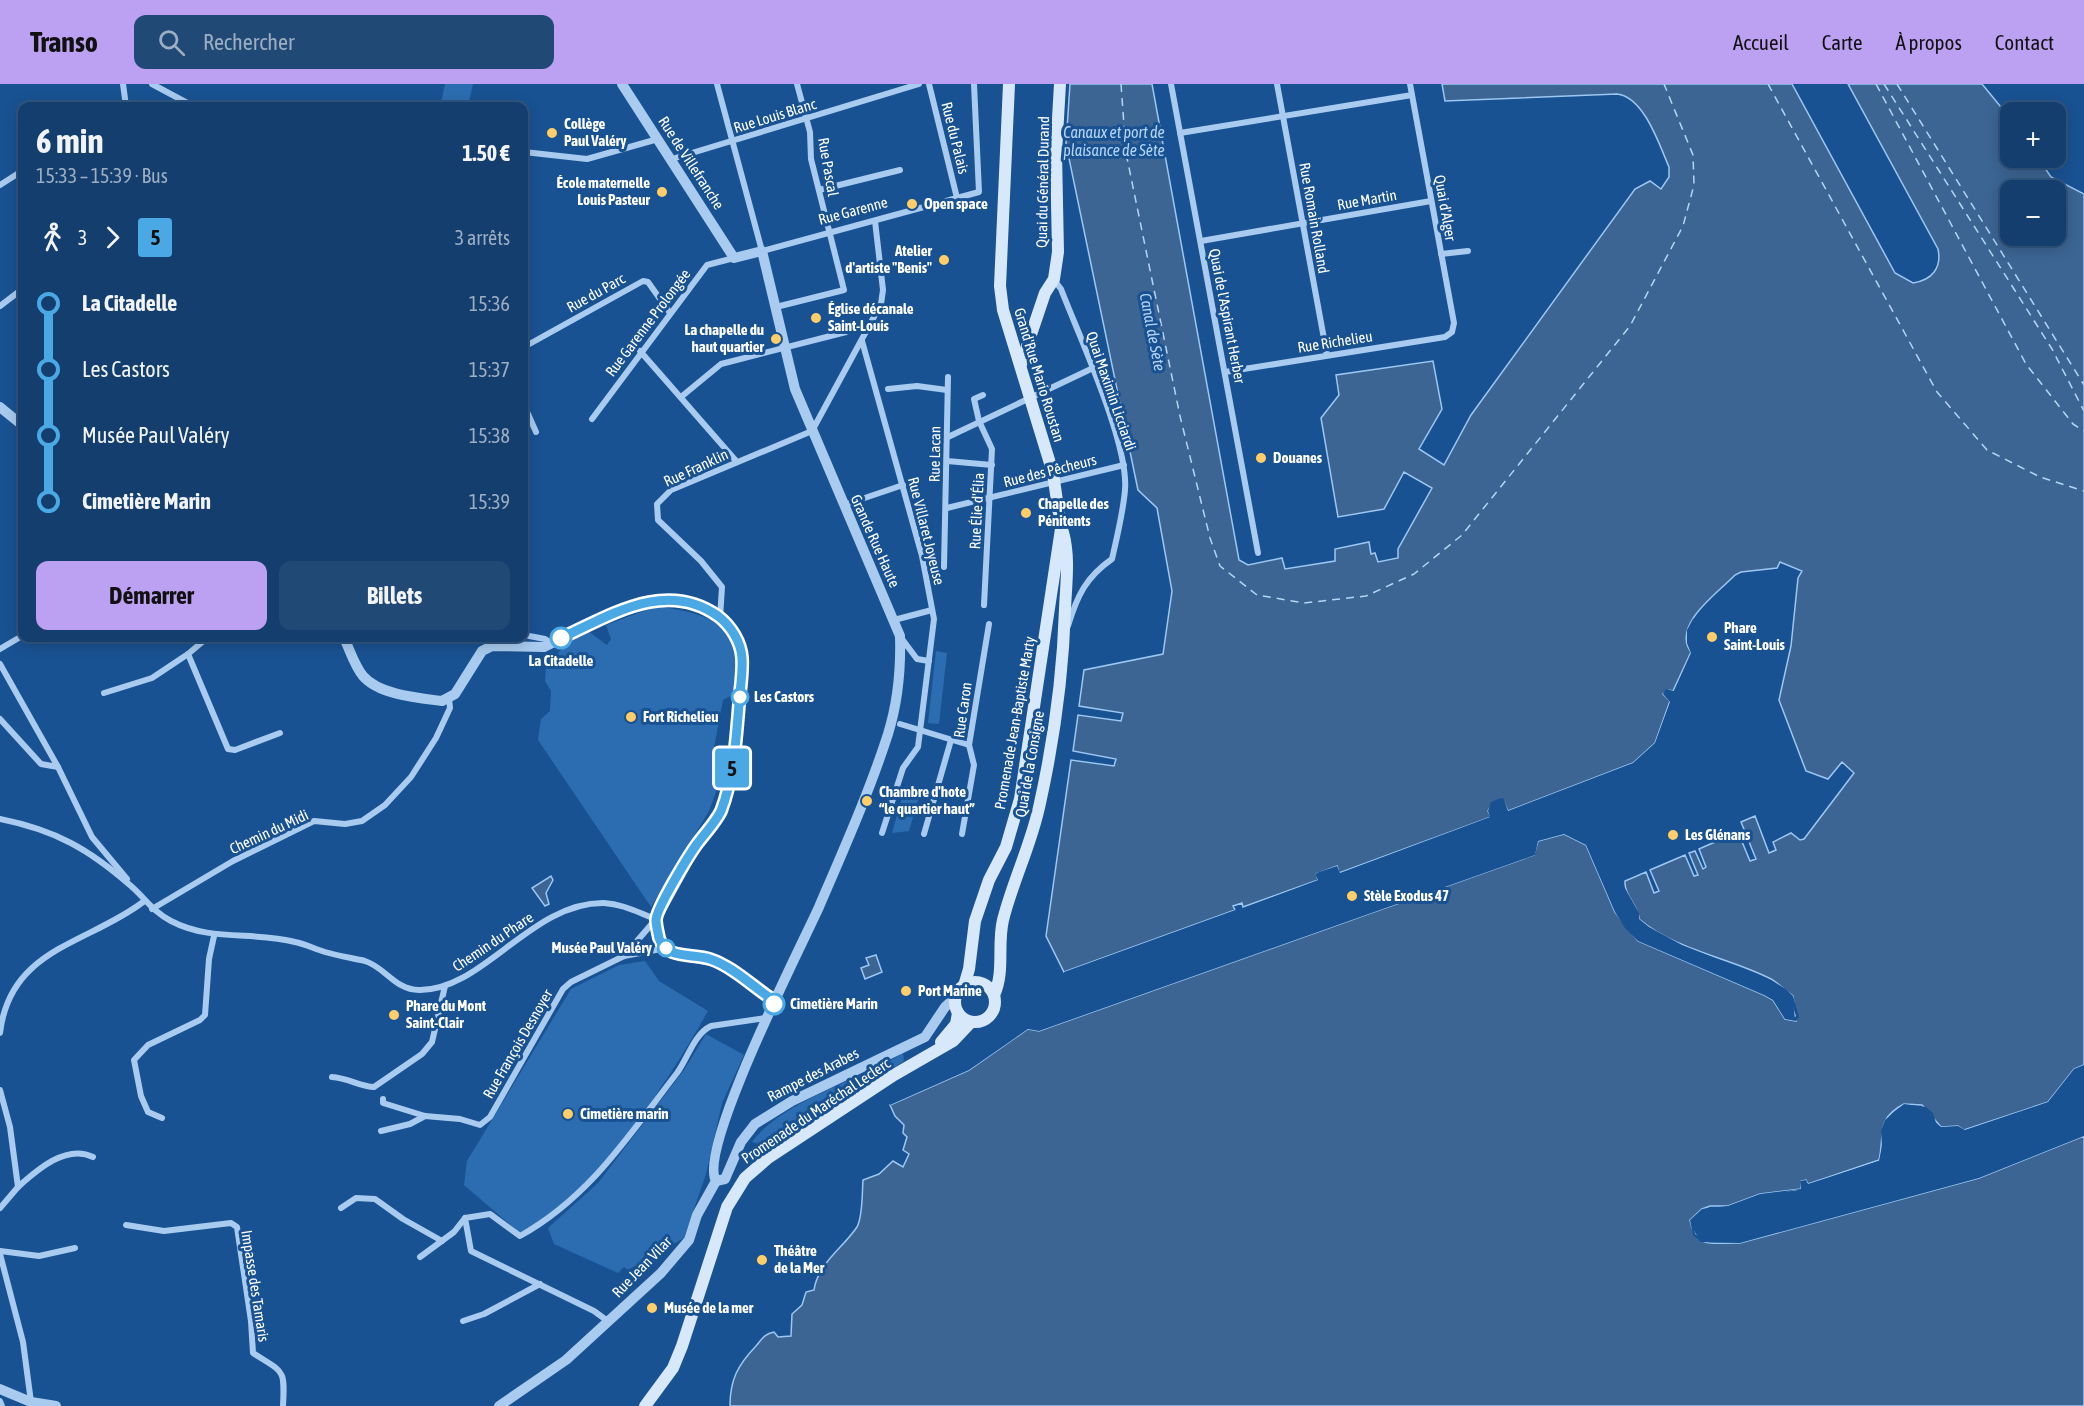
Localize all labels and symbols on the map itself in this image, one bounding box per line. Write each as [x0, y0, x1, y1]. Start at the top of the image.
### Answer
street label: Rue Louis Blanc [732, 95, 819, 136]
street label: Rue du Palais [938, 100, 973, 176]
street label: Rue de Villefranche [655, 113, 728, 212]
place label: Collège Paul Valéry [564, 115, 627, 149]
street label: Quai du Général Durand [1033, 116, 1052, 248]
water label: Canaux et port de plaisance de Sète [1063, 123, 1165, 160]
marker: Collège Paul Valéry [545, 126, 559, 140]
street label: Rue Pascal [815, 136, 842, 198]
street label: Rue Romain Rolland [1296, 161, 1333, 275]
place label: École maternelle Louis Pasteur [556, 174, 651, 208]
street label: Quai d'Alger [1431, 174, 1460, 243]
marker: École maternelle Louis Pasteur [655, 185, 669, 199]
street label: Rue Martin [1336, 186, 1398, 213]
street label: Rue Garenne [816, 193, 890, 228]
place label: Open space [924, 195, 988, 212]
marker: Open space [905, 197, 919, 211]
place label: Atelier d'artiste "Benis" [845, 242, 933, 276]
street label: Quai de l'Aspirant Herber [1206, 247, 1249, 385]
marker: Atelier d'artiste "Benis" [937, 253, 951, 267]
street label: Rue Garenne Prolongée [602, 266, 694, 380]
street label: Rue du Parc [564, 269, 628, 316]
water label: Canal de Sète [1137, 292, 1169, 372]
place label: Église décanale Saint-Louis [828, 300, 914, 334]
street label: Grand'Rue Mario Roustan [1011, 306, 1068, 444]
marker: Église décanale Saint-Louis [809, 311, 823, 325]
place label: La chapelle du haut quartier [684, 321, 765, 355]
street label: Rue Richelieu [1296, 327, 1374, 356]
street label: Quai Maximin Licciardi [1083, 329, 1140, 452]
marker: La chapelle du haut quartier [769, 332, 783, 346]
street label: Rue Lacan [926, 426, 943, 482]
street label: Rue Franklin [661, 445, 731, 490]
place label: Douanes [1273, 449, 1323, 466]
street label: Rue des Pêcheurs [1002, 451, 1098, 490]
marker: Douanes [1254, 451, 1268, 465]
street label: Rue Élie d'Élia [966, 472, 987, 550]
street label: Rue Villaret Joyeuse [905, 475, 948, 587]
street label: Grande Rue Haute [847, 492, 904, 590]
place label: Chapelle des Pénitents [1038, 495, 1110, 529]
marker: Chapelle des Pénitents [1019, 506, 1033, 520]
place label: Phare Saint-Louis [1724, 619, 1786, 653]
marker: La Citadelle [550, 627, 572, 649]
marker: Phare Saint-Louis [1705, 630, 1719, 644]
street label: Promenade Jean-Baptiste Marty [991, 635, 1038, 811]
place label: La Citadelle [529, 652, 594, 669]
street label: Rue Caron [950, 681, 975, 739]
marker: Les Castors [731, 688, 749, 706]
place label: Les Castors [754, 688, 815, 705]
place label: Fort Richelieu [643, 708, 719, 725]
street label: Quai de la Consigne [1012, 709, 1047, 818]
marker: Fort Richelieu [624, 710, 638, 724]
line badge: 5 [712, 748, 752, 788]
place label: Chambre d'hote “le quartier haut” [879, 783, 975, 817]
marker: Chambre d'hote “le quartier haut” [860, 794, 874, 808]
street label: Chemin du Midi [227, 806, 311, 857]
place label: Les Glénans [1685, 826, 1751, 843]
marker: Les Glénans [1666, 828, 1680, 842]
place label: Stèle Exodus 47 [1364, 887, 1449, 904]
marker: Stèle Exodus 47 [1345, 889, 1359, 903]
street label: Chemin du Phare [449, 908, 536, 975]
place label: Musée Paul Valéry [551, 939, 653, 956]
marker: Musée Paul Valéry [657, 939, 675, 957]
place label: Port Marine [918, 982, 982, 999]
marker: Port Marine [899, 984, 913, 998]
street label: Rue François Desnoyer [479, 986, 556, 1101]
marker: Cimetière Marin [763, 993, 785, 1015]
place label: Cimetière Marin [790, 995, 878, 1012]
place label: Phare du Mont Saint-Clair [406, 997, 487, 1031]
marker: Phare du Mont Saint-Clair [387, 1008, 401, 1022]
street label: Rampe des Arabes [764, 1044, 861, 1105]
street label: Promenade du Maréchal Leclerc [738, 1054, 894, 1167]
place label: Cimetière marin [580, 1105, 669, 1122]
marker: Cimetière marin [561, 1107, 575, 1121]
street label: Impasse des Tamaris [238, 1229, 273, 1343]
street label: Rue Jean Vilar [609, 1232, 675, 1301]
place label: Théâtre de la Mer [774, 1242, 825, 1276]
marker: Théâtre de la Mer [755, 1253, 769, 1267]
place label: Musée de la mer [664, 1299, 754, 1316]
marker: Musée de la mer [645, 1301, 659, 1315]

